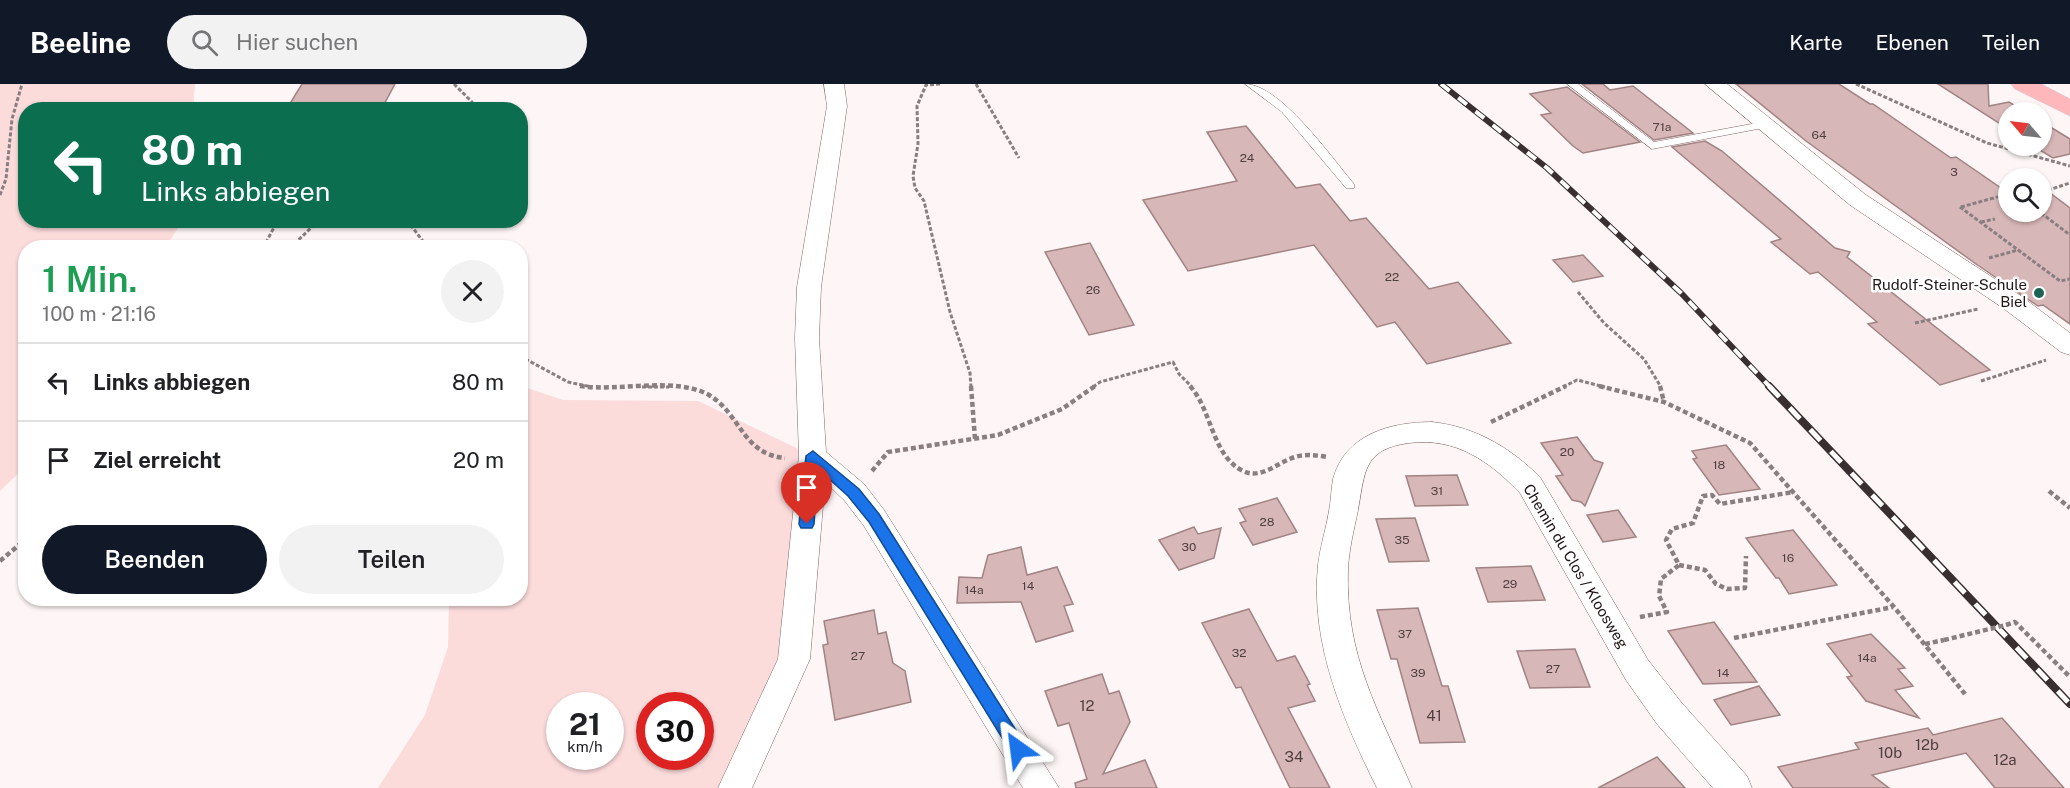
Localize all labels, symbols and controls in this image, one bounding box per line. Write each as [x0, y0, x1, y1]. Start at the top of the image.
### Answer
search box [167, 15, 587, 69]
text: Beeline [30, 26, 131, 59]
icon: search [188, 26, 221, 59]
text: Hier suchen [236, 29, 358, 55]
text: Karte [1789, 30, 1843, 55]
text: Ebenen [1876, 30, 1949, 55]
text: Teilen [1982, 30, 2040, 55]
north arrow [1998, 102, 2052, 156]
map controls [1998, 102, 2052, 222]
house number: 71a [1653, 120, 1671, 134]
text: 80 m [141, 125, 243, 174]
icon: left [42, 126, 120, 204]
house number: 64 [1812, 128, 1827, 142]
house number: 24 [1240, 151, 1255, 165]
house number: 3 [1950, 165, 1958, 179]
button: search [1998, 168, 2052, 222]
text: Links abbiegen [141, 175, 330, 207]
text: 1 Min. [42, 258, 138, 300]
button: close [441, 260, 504, 323]
house number: 22 [1385, 270, 1399, 284]
place label: Rudolf-Steiner-Schule Biel [1872, 276, 2027, 310]
house number: 26 [1086, 283, 1100, 297]
marker: Rudolf-Steiner-Schule Biel [2032, 286, 2046, 300]
text: 100 m · 21:16 [42, 302, 156, 326]
icon: left [42, 366, 75, 399]
text: Links abbiegen [93, 369, 250, 395]
text: 80 m [452, 369, 504, 395]
icon: arrive [42, 444, 75, 477]
house number: 20 [1560, 445, 1574, 459]
text: Ziel erreicht [93, 447, 221, 473]
text: 20 m [453, 447, 504, 473]
house number: 18 [1713, 458, 1726, 472]
pin [781, 462, 832, 524]
icon: arrive [790, 471, 823, 504]
street label: Chemin du Clos / Kloosweg [1520, 481, 1632, 651]
house number: 31 [1431, 484, 1443, 498]
house number: 28 [1260, 515, 1275, 529]
button: Beenden [42, 525, 267, 594]
button: Teilen [279, 525, 504, 594]
house number: 35 [1394, 533, 1410, 547]
house number: 30 [1182, 540, 1196, 554]
house number: 16 [1782, 551, 1794, 565]
house number: 29 [1503, 577, 1517, 591]
house number: 14 [1022, 579, 1035, 593]
house number: 14a [964, 583, 984, 597]
house number: 37 [1398, 627, 1412, 641]
house number: 32 [1232, 646, 1246, 660]
house number: 27 [851, 649, 865, 663]
house number: 14a [1857, 651, 1877, 665]
house number: 27 [1546, 662, 1560, 676]
house number: 39 [1411, 666, 1425, 680]
house number: 14 [1717, 666, 1730, 680]
speed limit sign: 30 [636, 692, 714, 770]
house number: 12 [1079, 697, 1095, 714]
text: 21 [569, 706, 601, 742]
house number: 41 [1426, 707, 1442, 724]
position arrow [986, 717, 1050, 781]
house number: 12b [1915, 736, 1939, 753]
text: km/h [567, 738, 603, 755]
house number: 10b [1878, 744, 1902, 761]
house number: 34 [1285, 748, 1303, 765]
house number: 12a [1993, 751, 2017, 768]

